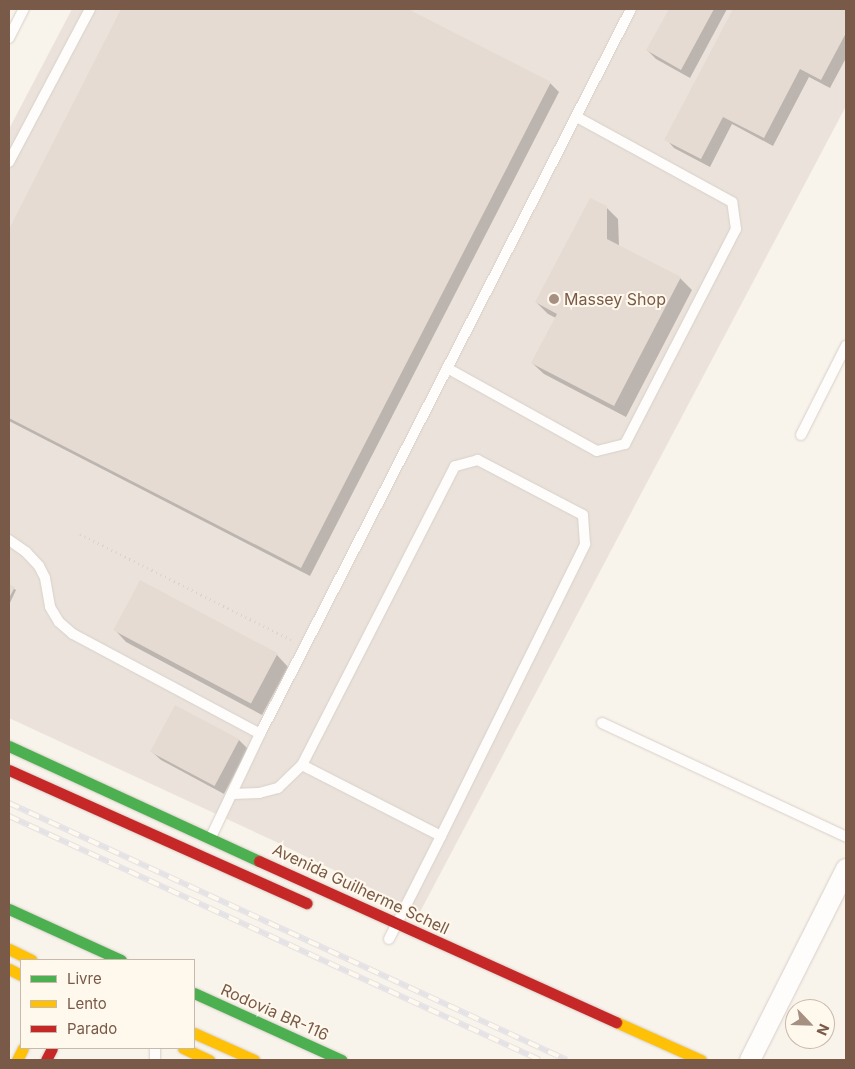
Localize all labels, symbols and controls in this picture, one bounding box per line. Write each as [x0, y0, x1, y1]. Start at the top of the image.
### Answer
place label: Massey Shop [564, 289, 666, 309]
marker: Massey Shop [548, 293, 560, 305]
street label: Avenida Guilherme Schell [270, 840, 452, 938]
legend [20, 959, 195, 1049]
text: Livre [67, 969, 102, 988]
street label: Rodovia BR-116 [218, 980, 332, 1044]
text: Lento [67, 994, 107, 1013]
north arrow [785, 999, 835, 1049]
text: Parado [67, 1019, 117, 1038]
text: N [813, 1022, 833, 1038]

